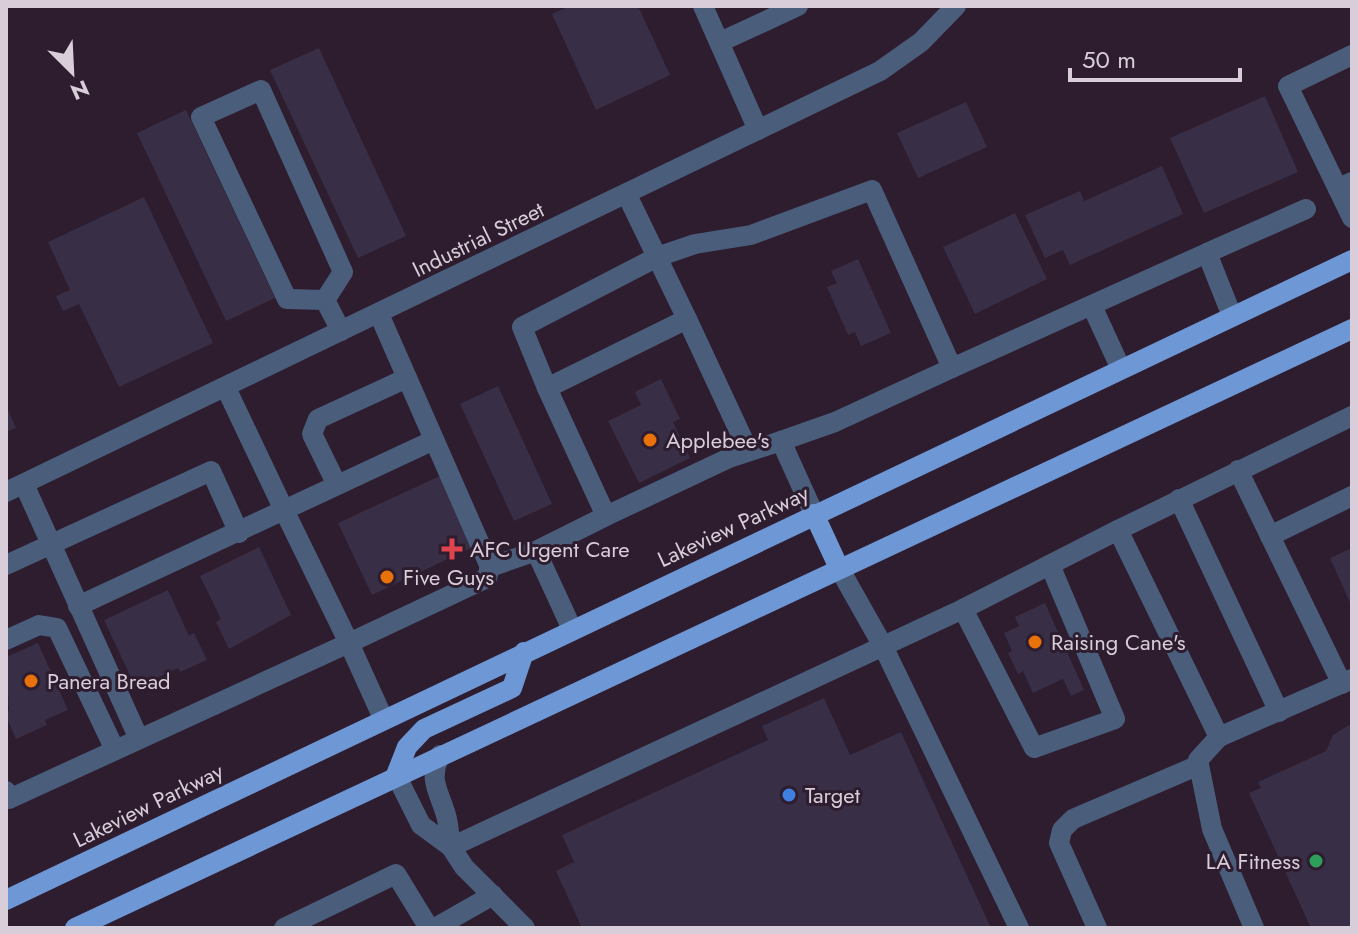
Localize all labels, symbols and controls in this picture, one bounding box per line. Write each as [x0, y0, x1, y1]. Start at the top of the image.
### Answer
north arrow [32, 32, 112, 112]
scale bar [1070, 32, 1240, 82]
text: 50 m [1082, 42, 1136, 77]
text: N [66, 72, 95, 108]
street label: Industrial Street [407, 193, 550, 285]
place label: Applebee's [666, 424, 770, 456]
marker: Applebee's [641, 431, 659, 449]
street label: Lakeview Parkway [652, 477, 814, 575]
place label: AFC Urgent Care [470, 533, 630, 565]
marker: AFC Urgent Care [441, 538, 463, 560]
place label: Five Guys [403, 561, 494, 593]
marker: Five Guys [378, 568, 396, 586]
place label: Raising Cane's [1051, 626, 1186, 658]
marker: Raising Cane's [1026, 633, 1044, 651]
place label: Panera Bread [47, 665, 171, 697]
marker: Panera Bread [22, 672, 40, 690]
street label: Lakeview Parkway [68, 755, 229, 855]
place label: Target [805, 779, 861, 811]
marker: Target [780, 786, 798, 804]
place label: LA Fitness [1206, 845, 1300, 877]
marker: LA Fitness [1307, 852, 1325, 870]

